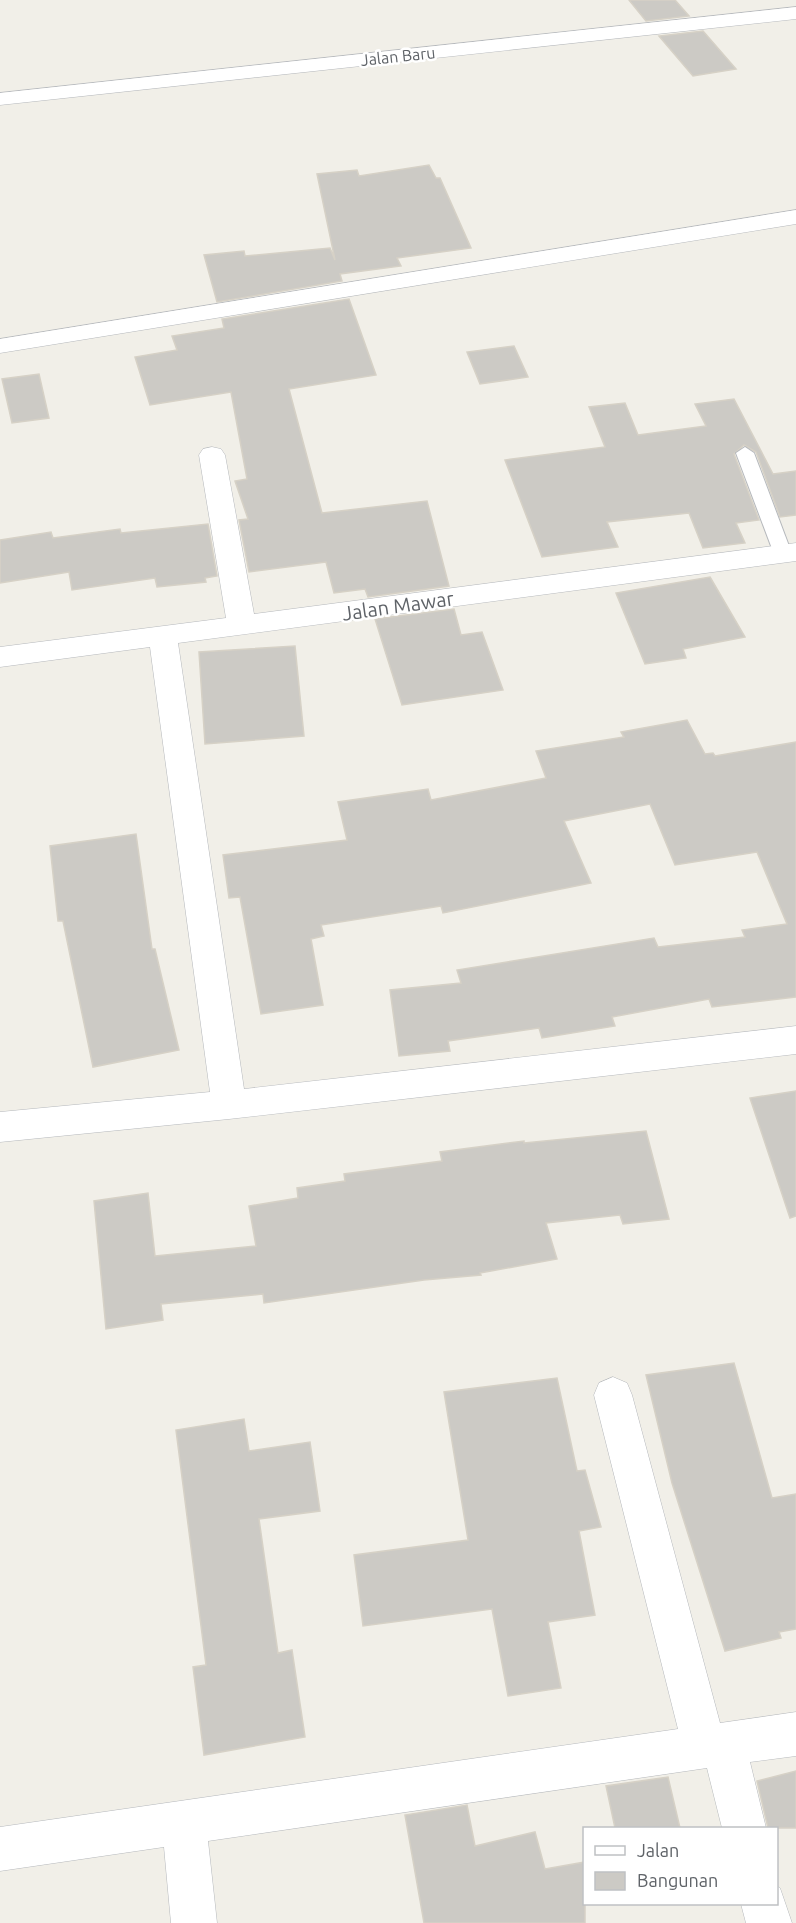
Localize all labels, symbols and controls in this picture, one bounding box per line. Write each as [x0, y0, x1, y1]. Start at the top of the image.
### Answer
street label: Jalan Baru [360, 43, 436, 69]
street label: Jalan Mawar [341, 586, 456, 625]
legend [583, 1827, 778, 1905]
text: Jalan [637, 1840, 679, 1860]
text: Bangunan [637, 1870, 718, 1890]

